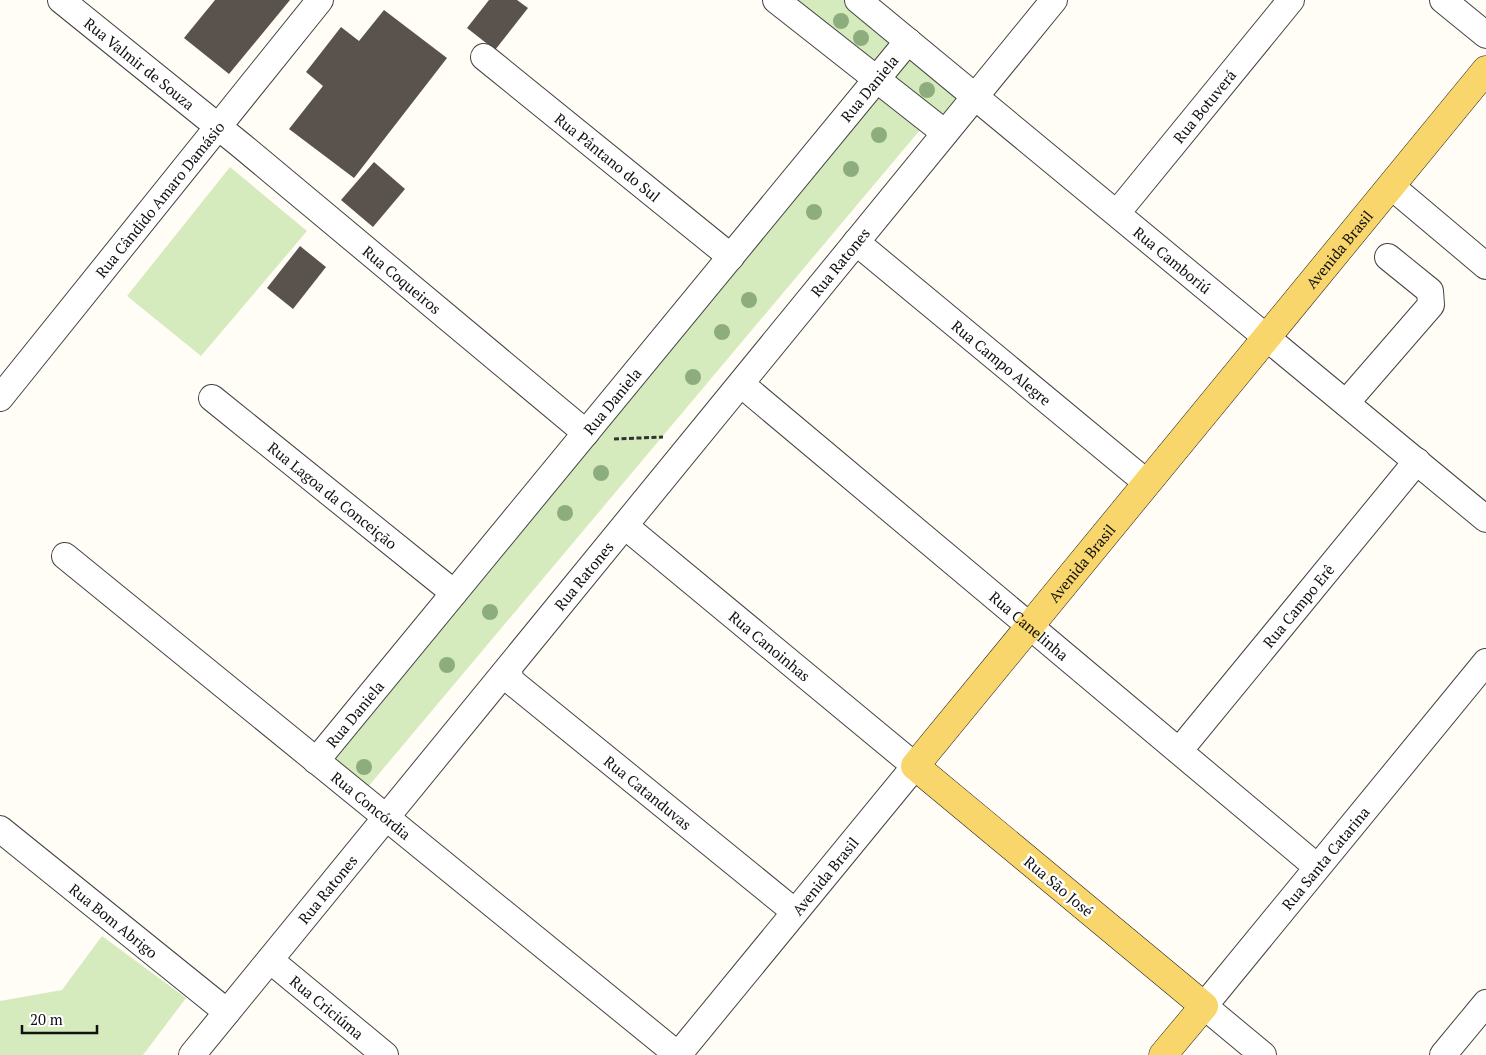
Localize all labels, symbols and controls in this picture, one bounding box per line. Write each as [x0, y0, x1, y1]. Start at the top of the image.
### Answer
street label: Rua Valmir de Souza [80, 13, 199, 114]
street label: Rua Daniela [836, 50, 903, 126]
street label: Rua Botuverá [1168, 65, 1241, 147]
street label: Rua Pântano do Sul [551, 108, 665, 206]
street label: Rua Cândido Amaro Damásio [91, 117, 229, 282]
street label: Avenida Brasil [1301, 206, 1377, 292]
street label: Rua Camboriú [1130, 222, 1216, 298]
street label: Rua Ratones [806, 223, 874, 301]
street label: Rua Coqueiros [359, 241, 446, 318]
street label: Rua Campo Alegre [948, 316, 1055, 410]
street label: Rua Daniela [579, 363, 646, 439]
street label: Rua Lagoa da Conceição [264, 437, 401, 553]
street label: Avenida Brasil [1044, 520, 1119, 606]
street label: Rua Ratones [550, 537, 618, 614]
street label: Rua Campo Erê [1258, 560, 1338, 651]
street label: Rua Canelinha [985, 587, 1073, 665]
street label: Rua Canoinhas [725, 606, 815, 686]
street label: Rua Daniela [321, 676, 388, 751]
street label: Rua Catanduvas [600, 751, 696, 834]
street label: Rua Concórdia [327, 767, 416, 844]
street label: Rua Santa Catarina [1277, 802, 1374, 914]
street label: Avenida Brasil [787, 833, 863, 919]
street label: Rua Ratones [293, 851, 362, 928]
street label: Rua São José [1020, 851, 1098, 921]
street label: Rua Bom Abrigo [65, 879, 162, 962]
street label: Rua Criciúma [286, 971, 368, 1044]
scale bar [22, 1002, 98, 1034]
text: 20 m [30, 1009, 63, 1029]

